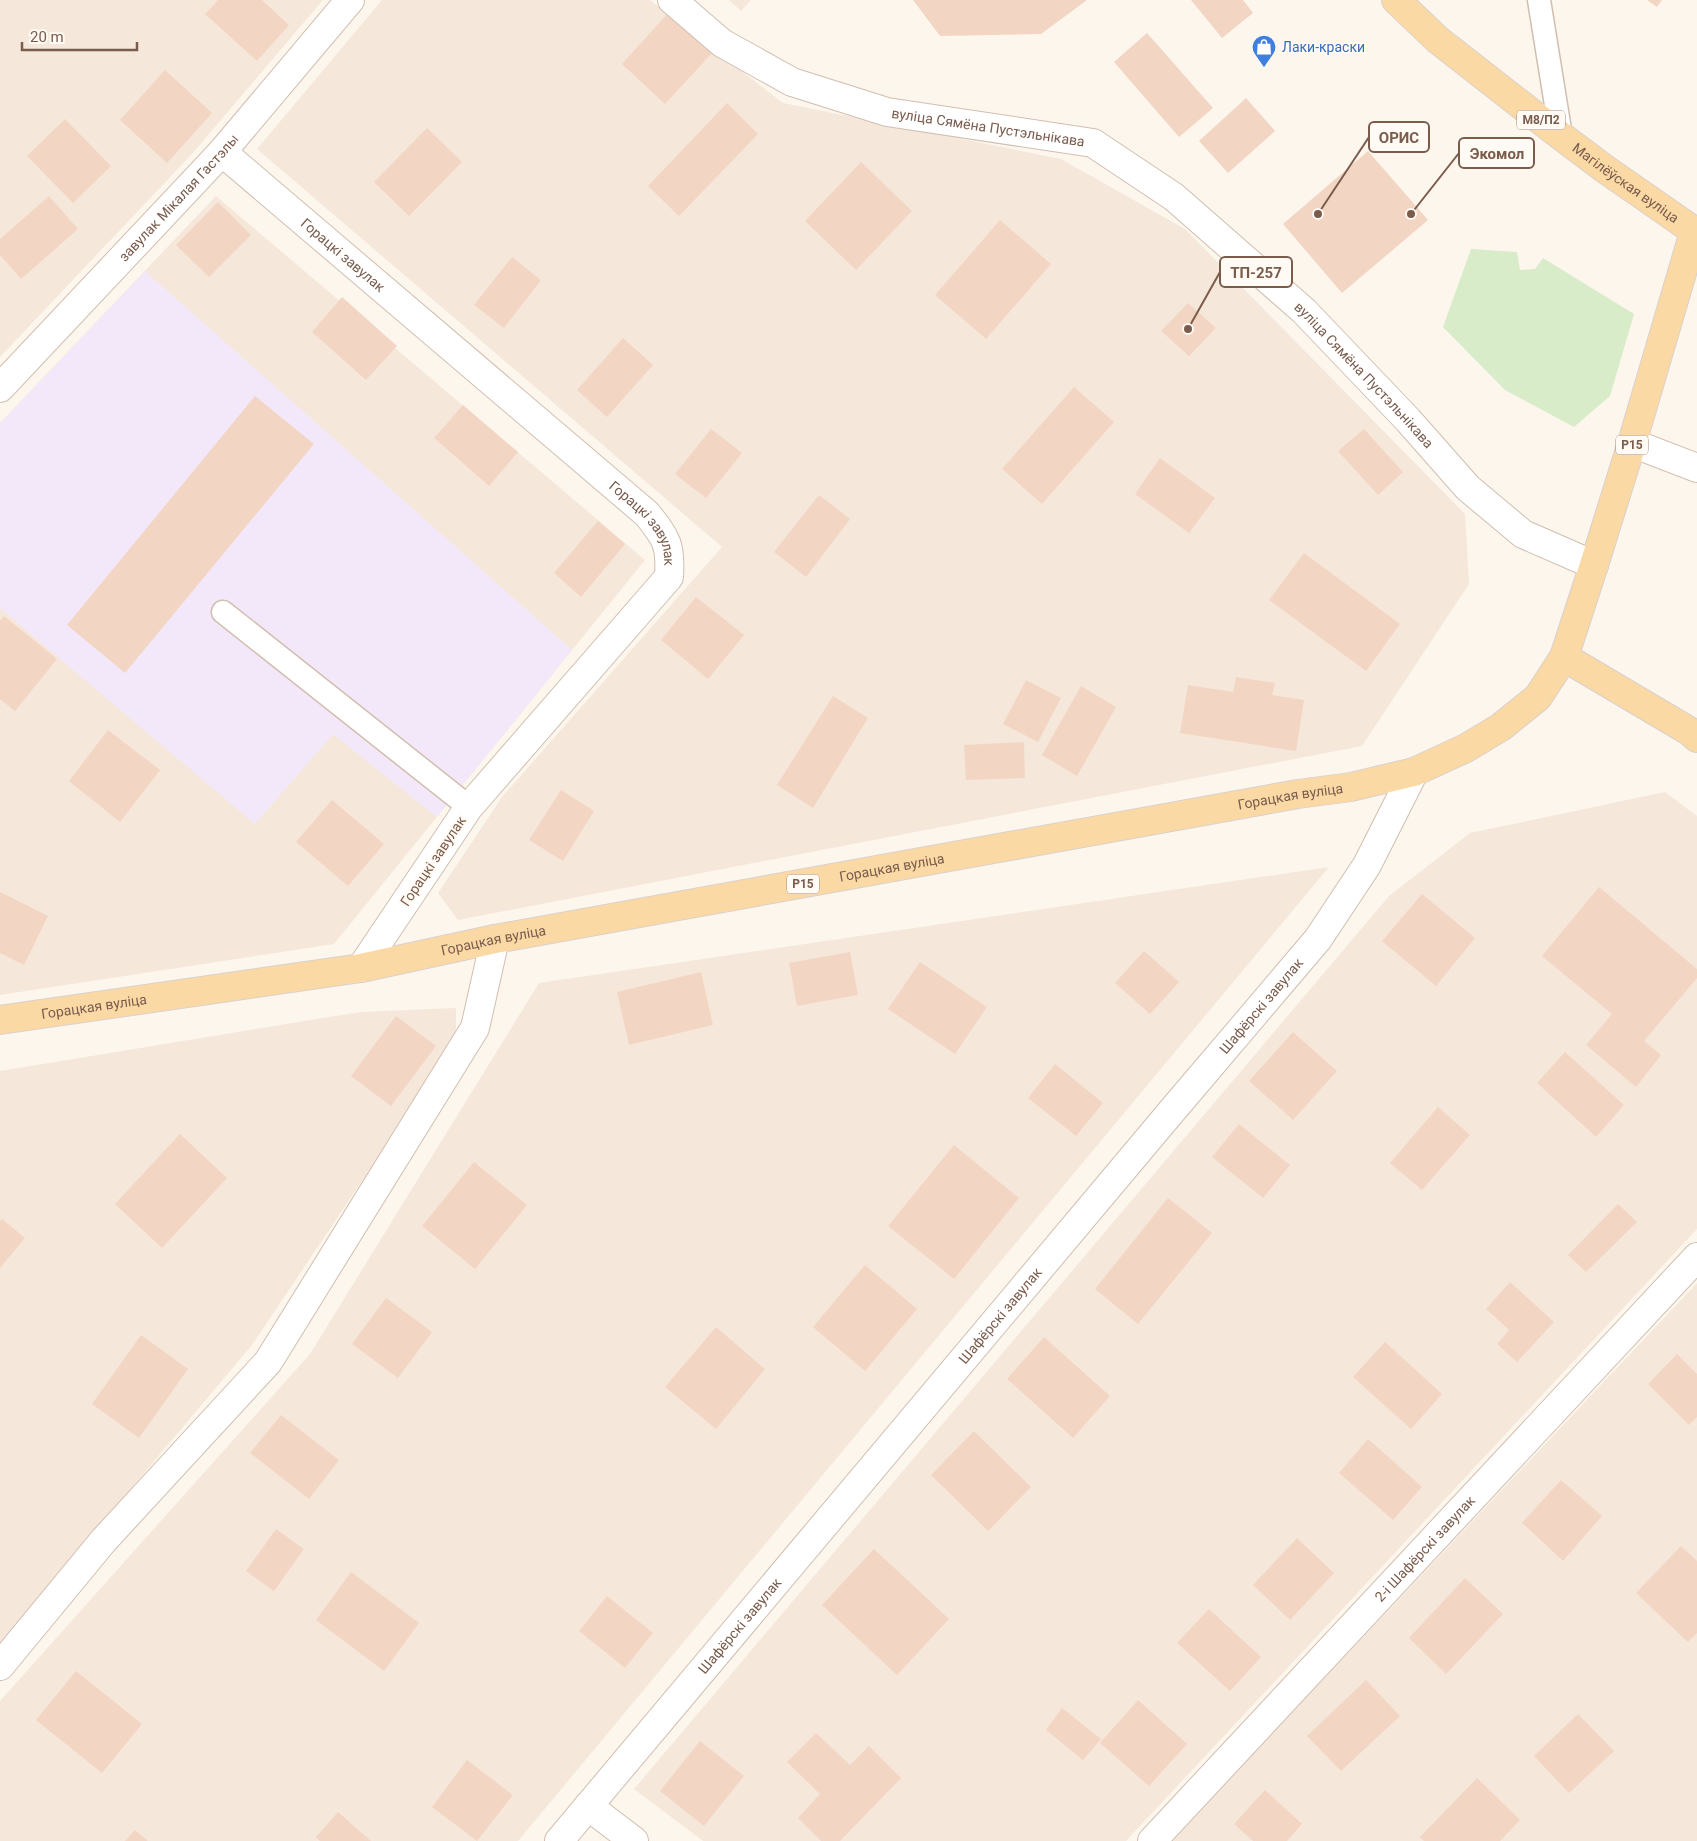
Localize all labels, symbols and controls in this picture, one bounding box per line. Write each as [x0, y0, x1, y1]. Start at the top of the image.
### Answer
scale bar [22, 20, 138, 52]
text: 20 m [30, 28, 64, 46]
shop icon: Лаки-краски [1251, 34, 1277, 68]
place label: Лаки-краски [1282, 39, 1365, 55]
street label: вуліца Сямёна Пустэльнікава [890, 105, 1086, 150]
road number: М8/П2 [1517, 110, 1565, 130]
callout: ОРИС [1369, 122, 1429, 152]
text: ОРИС [1379, 129, 1419, 147]
street label: завулак Мікалая Гастэлы [115, 131, 242, 265]
callout: Экомол [1459, 138, 1534, 168]
street label: Магілёўская вуліца [1570, 140, 1682, 226]
text: Экомол [1470, 145, 1524, 163]
street label: Горацкі завулак [298, 215, 389, 296]
callout: ТП-257 [1220, 257, 1292, 287]
text: ТП-257 [1230, 264, 1282, 282]
street label: вуліца Сямёна Пустэльнікава [1291, 299, 1437, 451]
road number: Р15 [1616, 436, 1648, 454]
street label: Горацкі завулак [606, 478, 678, 566]
street label: Горацкая вуліца [1237, 780, 1344, 813]
street label: Горацкі завулак [397, 813, 469, 909]
street label: Горацкая вуліца [838, 850, 946, 885]
road number: Р15 [787, 874, 819, 894]
street label: Горацкая вуліца [440, 922, 547, 958]
street label: Шафёрскі завулак [1216, 955, 1306, 1057]
street label: Горацкая вуліца [40, 991, 148, 1022]
street label: Шафёрскі завулак [955, 1264, 1045, 1367]
street label: 2-і Шафёрскі завулак [1372, 1492, 1478, 1605]
street label: Шафёрскі завулак [695, 1574, 785, 1677]

